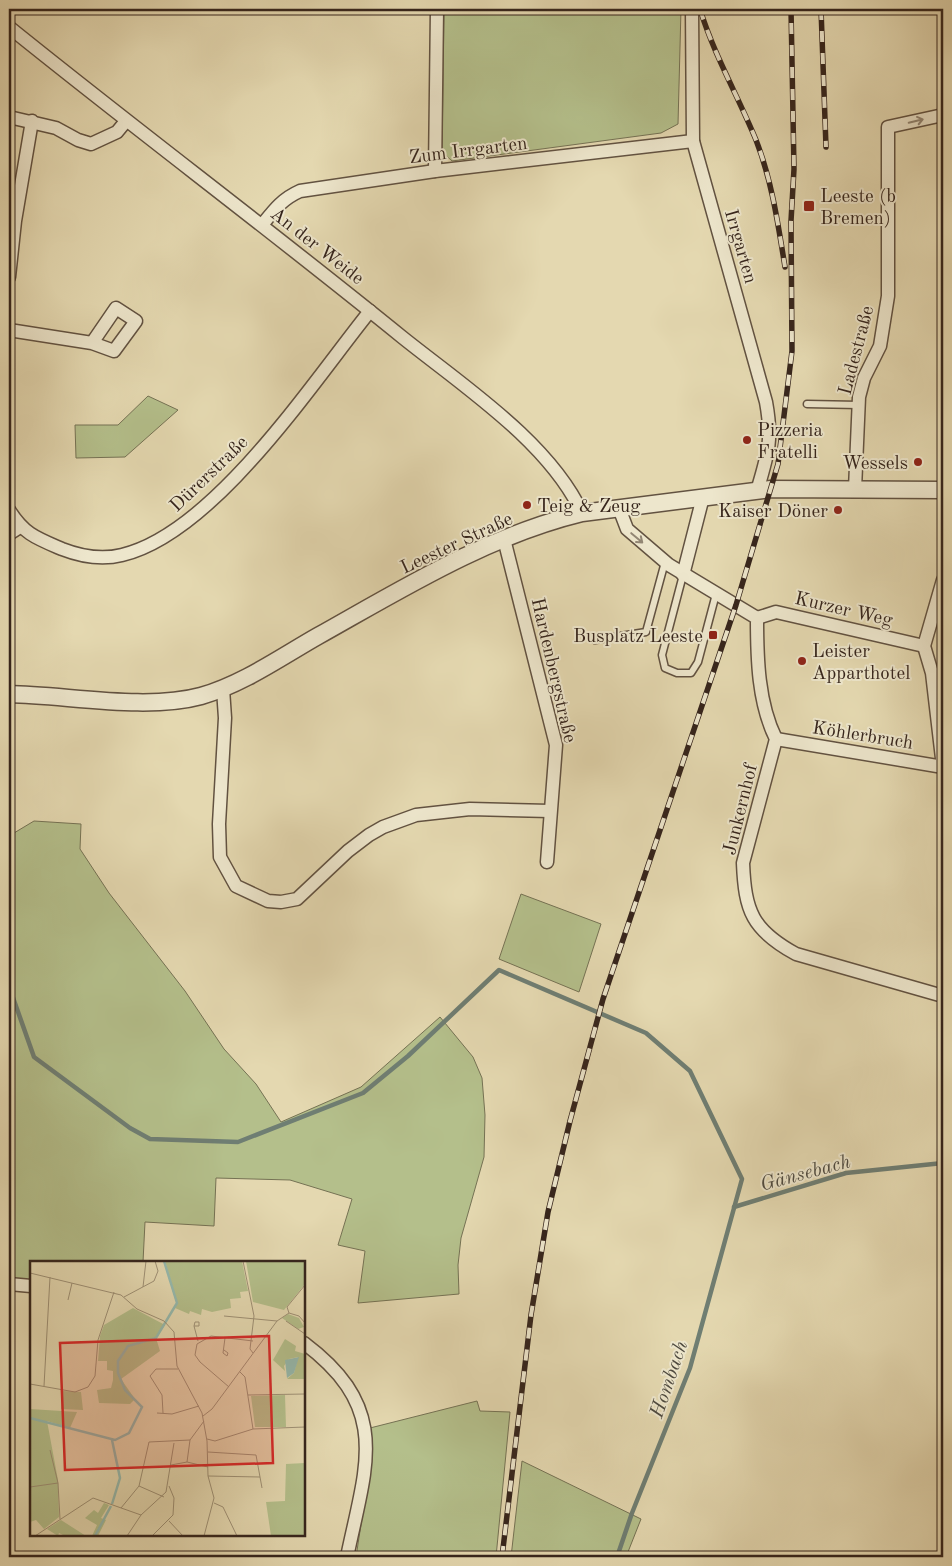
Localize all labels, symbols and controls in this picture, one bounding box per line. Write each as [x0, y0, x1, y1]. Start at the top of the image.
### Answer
one-way arrow [907, 116, 923, 125]
street label: Zum Irrgarten [408, 135, 529, 168]
place label: Leeste (b Bremen) [820, 187, 896, 229]
marker: Leeste (b Bremen) [802, 199, 816, 213]
street label: An der Weide [266, 205, 367, 289]
street label: Irrgarten [720, 207, 759, 286]
street label: Ladestraße [836, 304, 878, 397]
place label: Pizzeria Fratelli [757, 422, 823, 463]
street label: Dürerstraße [167, 433, 252, 516]
marker: Pizzeria Fratelli [741, 434, 753, 446]
place label: Wessels [842, 455, 908, 474]
marker: Wessels [912, 456, 924, 468]
place label: Teig & Zeug [537, 498, 641, 517]
marker: Teig & Zeug [521, 499, 533, 511]
place label: Kaiser Döner [718, 503, 828, 522]
marker: Kaiser Döner [832, 504, 844, 516]
street label: Leester Straße [398, 510, 516, 579]
one-way arrow [631, 532, 644, 544]
street label: Kurzer Weg [793, 590, 895, 631]
street label: Hardenbergstraße [527, 596, 579, 745]
place label: Busplatz Leeste [573, 628, 703, 647]
marker: Busplatz Leeste [707, 629, 719, 641]
place label: Leister Apparthotel [812, 643, 910, 684]
marker: Leister Apparthotel [796, 655, 808, 667]
street label: Köhlerbruch [811, 719, 915, 754]
street label: Junkernhof [721, 761, 762, 857]
water label: Gänsebach [758, 1152, 853, 1196]
inset map [30, 1261, 305, 1536]
water label: Hombach [647, 1338, 692, 1422]

